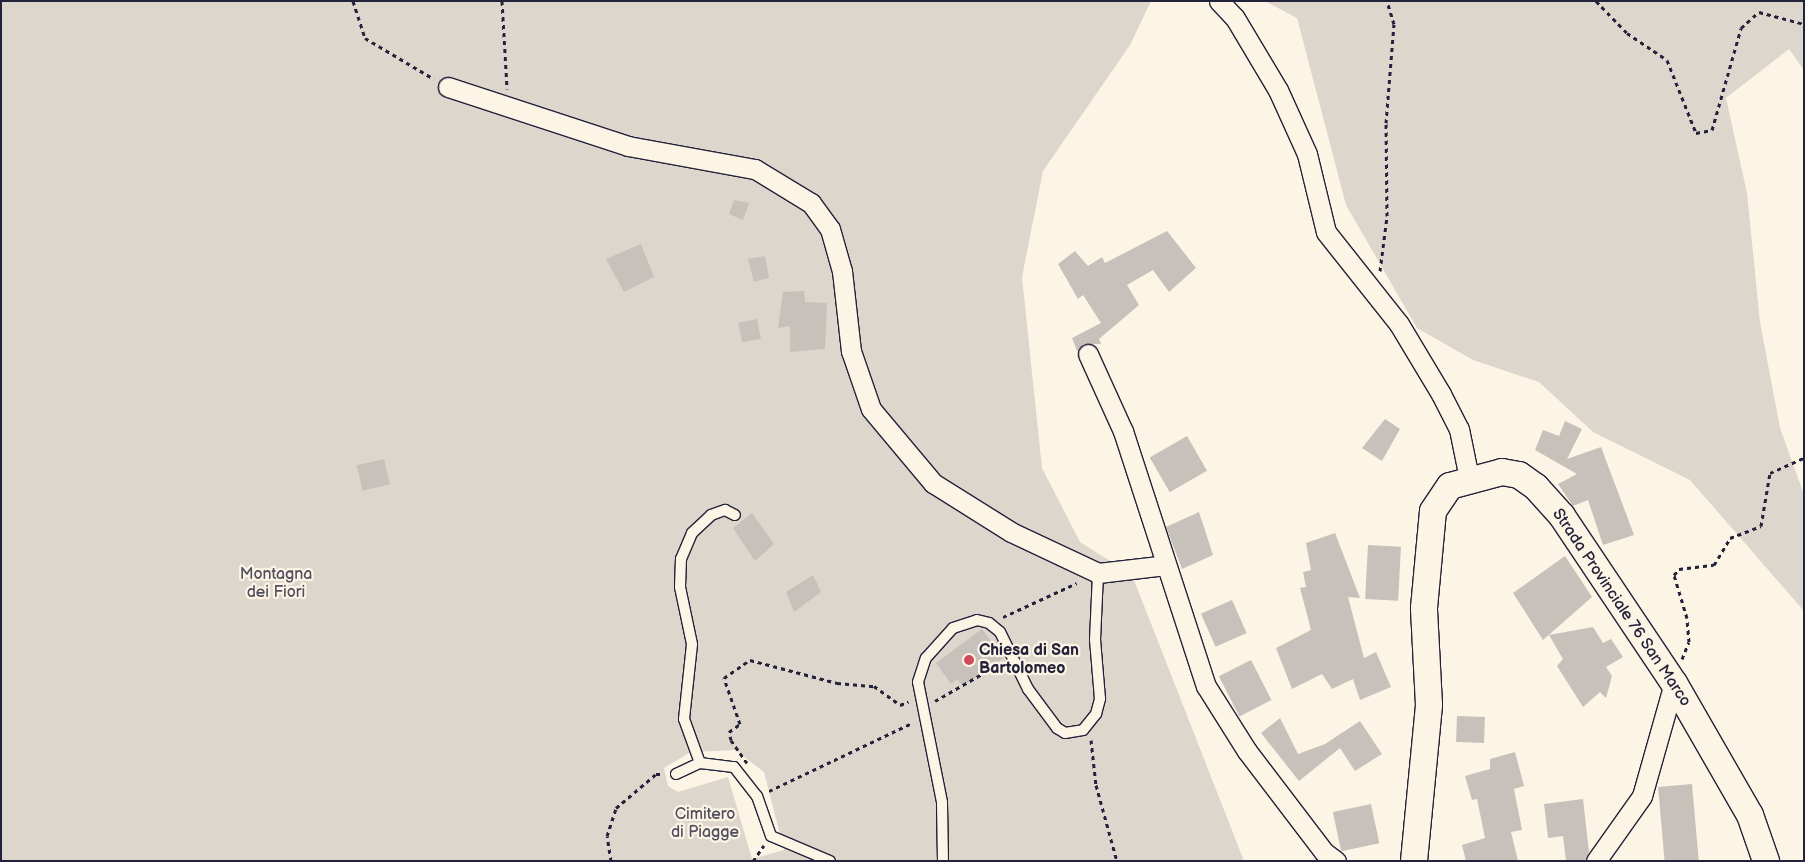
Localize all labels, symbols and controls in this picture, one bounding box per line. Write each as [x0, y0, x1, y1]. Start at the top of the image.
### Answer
street label: Strada Provinciale 76 San Marco [1547, 505, 1695, 711]
park label: Montagna dei Fiori [240, 565, 312, 603]
place label: Chiesa di San Bartolomeo [979, 641, 1079, 679]
marker: Chiesa di San Bartolomeo [963, 654, 975, 666]
park label: Cimitero di Piagge [671, 805, 739, 843]

